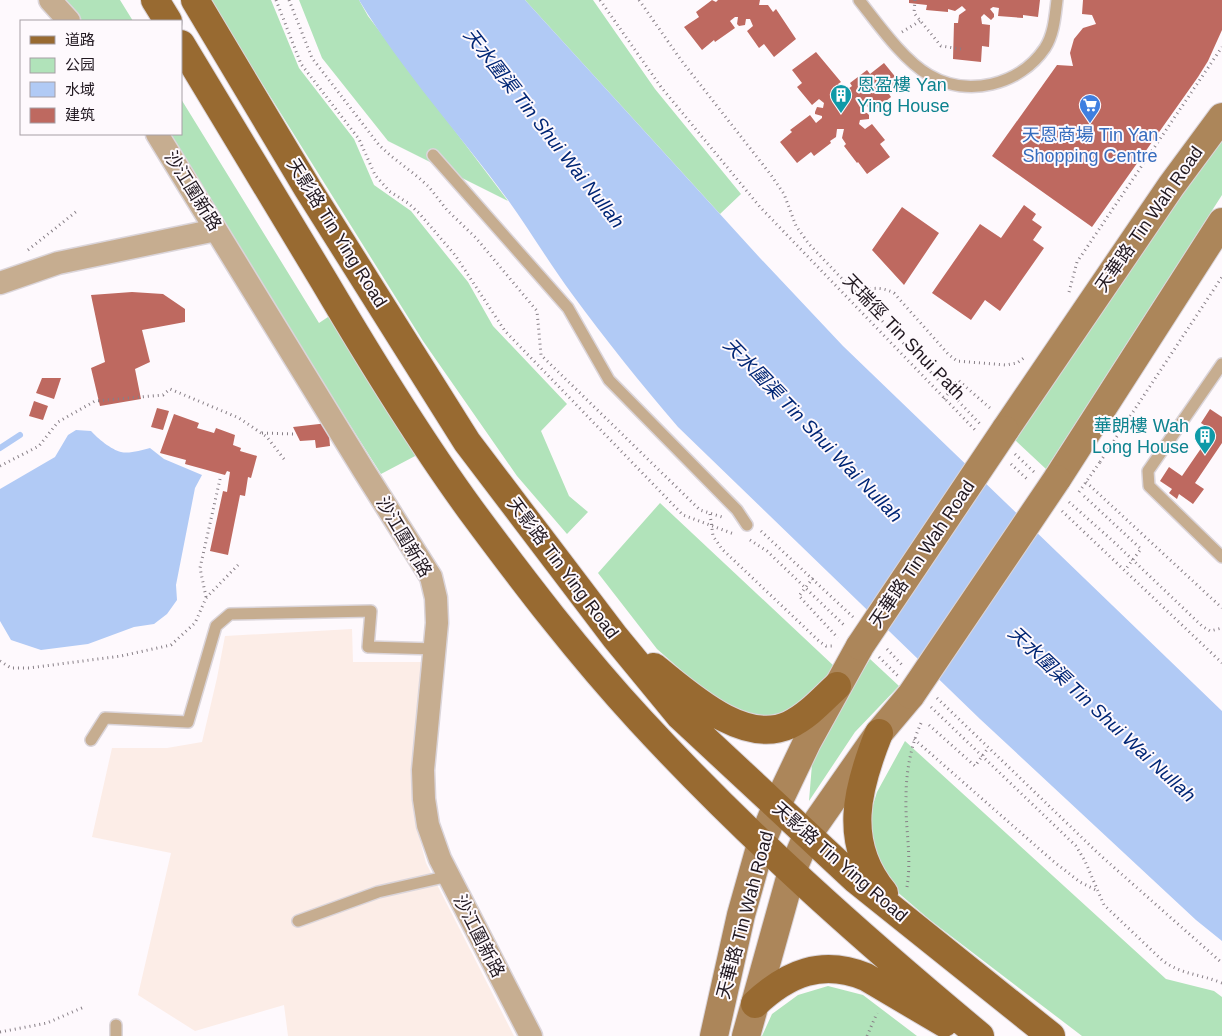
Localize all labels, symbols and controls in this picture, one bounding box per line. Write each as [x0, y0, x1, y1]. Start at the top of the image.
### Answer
legend [20, 20, 182, 135]
water label: 天水圍渠 Tin Shui Wai Nullah [459, 24, 629, 232]
text: 道路 [65, 31, 95, 48]
text: 公园 [65, 56, 95, 73]
place label: 恩盈樓 Yan Ying House [857, 75, 949, 116]
text: 水域 [65, 81, 95, 98]
building icon: 恩盈樓 Yan Ying House [829, 83, 853, 114]
supermarket icon: 天恩商場 Tin Yan Shopping Centre [1078, 93, 1102, 124]
text: 建筑 [65, 106, 95, 123]
place label: 天恩商場 Tin Yan Shopping Centre [1022, 125, 1158, 166]
street label: 天華路 Tin Wah Road [1091, 143, 1207, 295]
street label: 沙江圍新路 [161, 148, 225, 234]
street label: 天影路 Tin Ying Road [283, 155, 391, 311]
street label: 天瑞徑 Tin Shui Path [839, 270, 969, 404]
water label: 天水圍渠 Tin Shui Wai Nullah [719, 334, 907, 526]
place label: 華朗樓 Wah Long House [1092, 416, 1189, 457]
building icon: 華朗樓 Wah Long House [1193, 424, 1217, 455]
street label: 天華路 Tin Wah Road [865, 477, 979, 631]
street label: 沙江圍新路 [372, 493, 436, 581]
street label: 天影路 Tin Ying Road [503, 494, 623, 642]
water label: 天水圍渠 Tin Shui Wai Nullah [1004, 622, 1200, 806]
street label: 天影路 Tin Ying Road [769, 798, 911, 926]
street label: 天華路 Tin Wah Road [713, 829, 777, 1001]
street label: 沙江圍新路 [450, 891, 508, 981]

